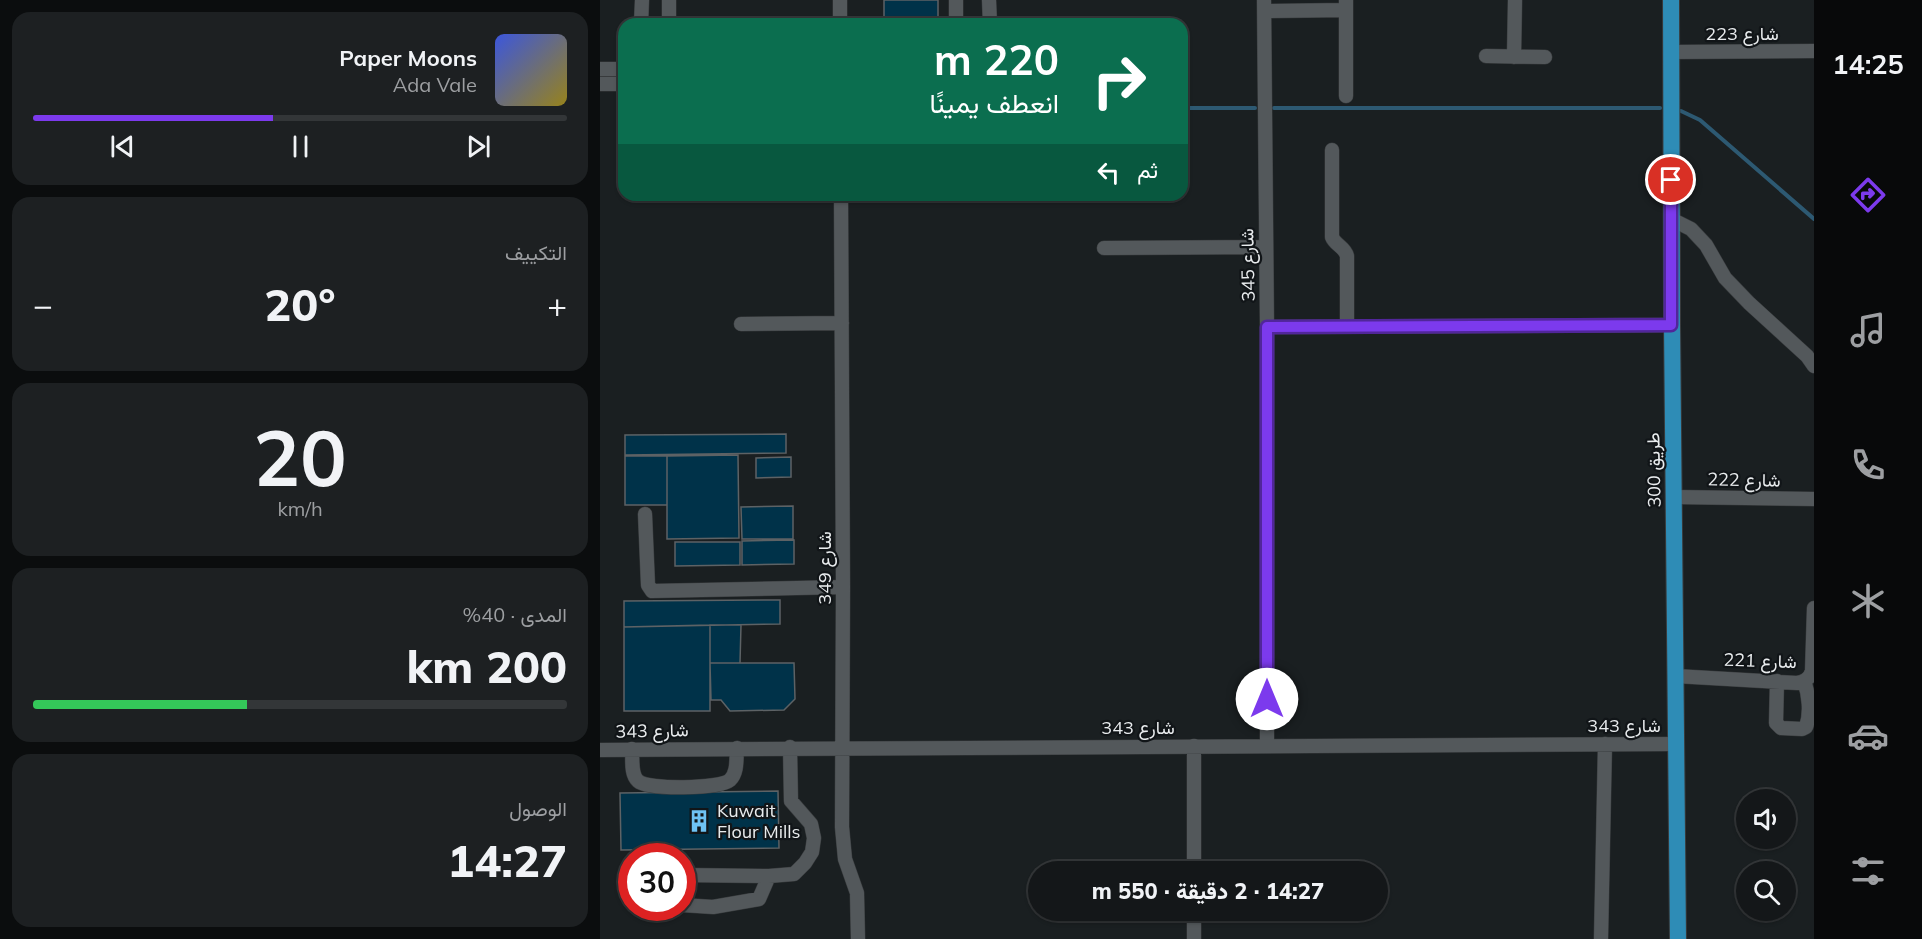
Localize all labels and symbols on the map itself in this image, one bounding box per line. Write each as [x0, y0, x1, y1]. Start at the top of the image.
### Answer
street label: شارع 223 [1705, 22, 1779, 46]
pin [1645, 154, 1696, 205]
street label: شارع 345 [1235, 228, 1261, 302]
street label: طريق 300 [1641, 432, 1666, 508]
street label: شارع 222 [1707, 467, 1781, 493]
street label: شارع 349 [813, 531, 837, 605]
street label: شارع 221 [1723, 648, 1797, 674]
position arrow [1235, 667, 1299, 731]
street label: شارع 343 [1587, 714, 1661, 738]
street label: شارع 343 [1101, 716, 1175, 740]
street label: شارع 343 [615, 718, 689, 744]
place label: Kuwait Flour Mills [717, 799, 801, 843]
building icon: Kuwait Flour Mills [686, 808, 712, 834]
speed limit sign: 30 [618, 843, 696, 921]

